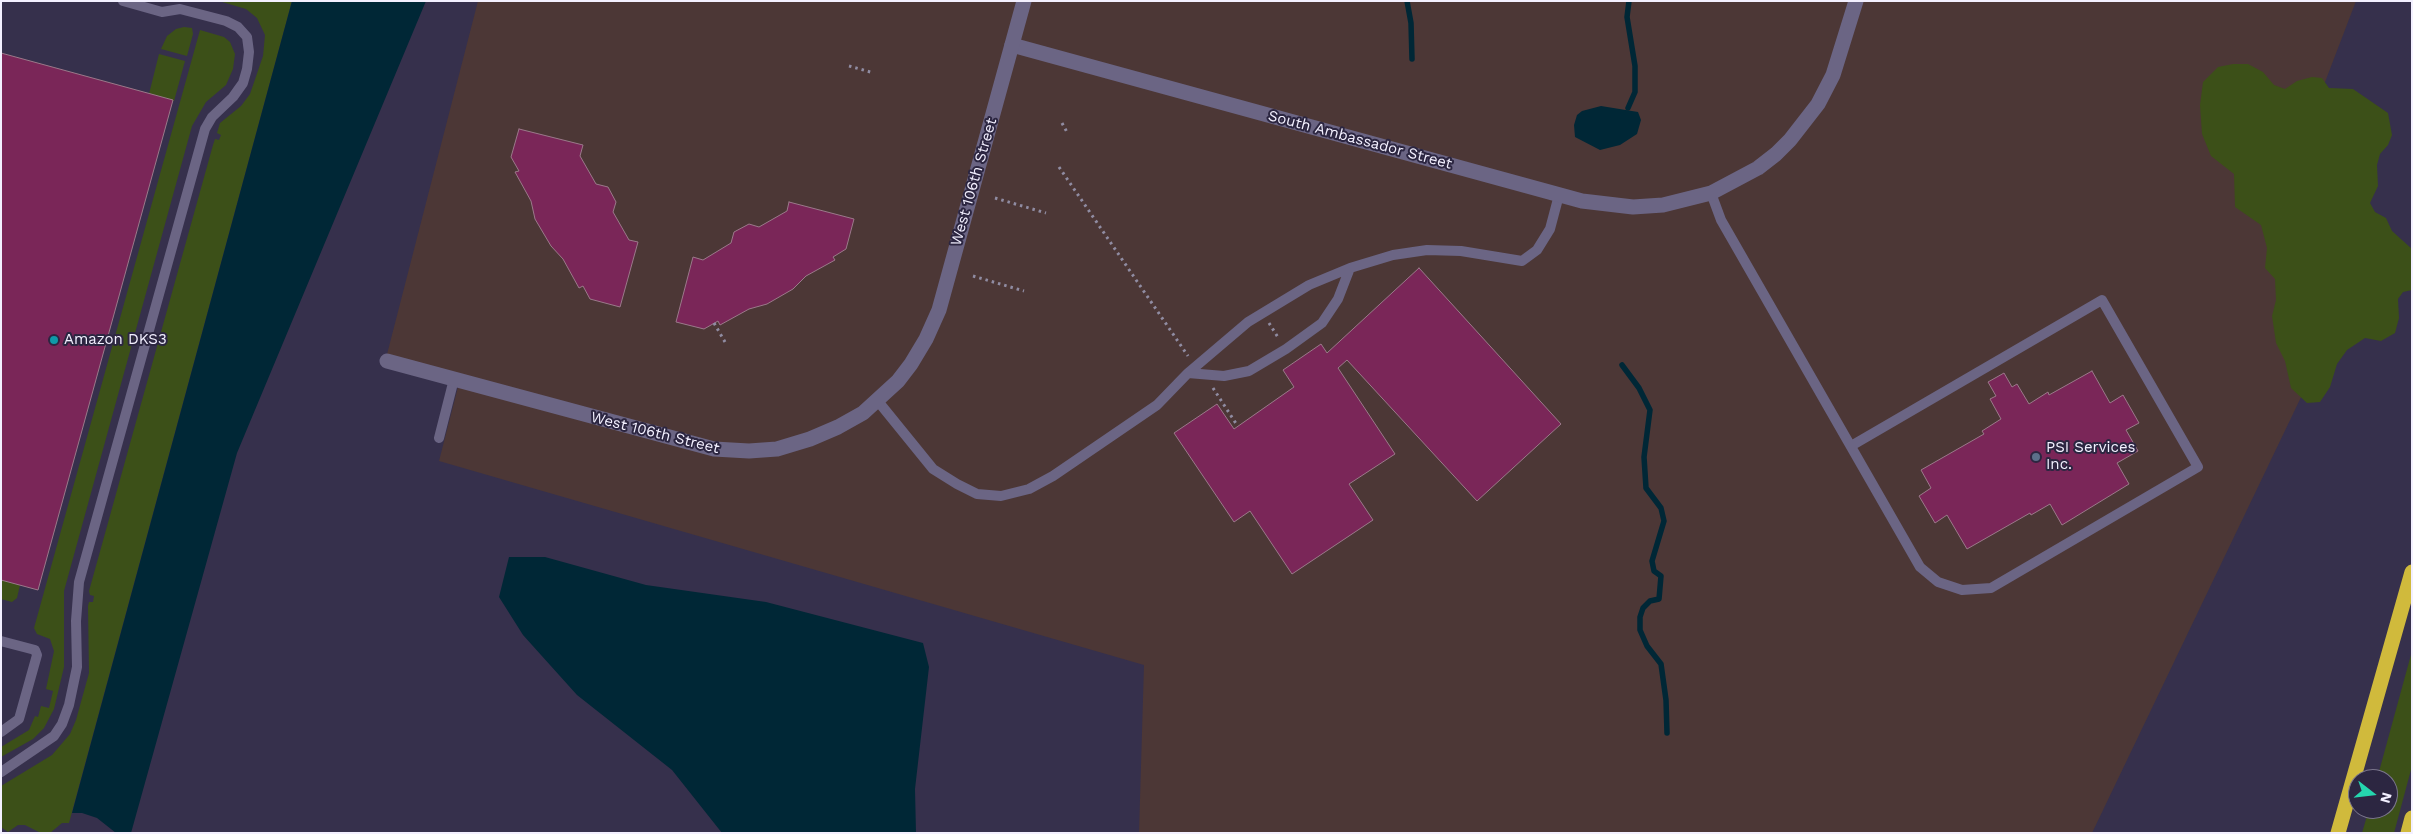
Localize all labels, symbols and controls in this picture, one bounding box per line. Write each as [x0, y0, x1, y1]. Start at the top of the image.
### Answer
street label: South Ambassador Street [1266, 107, 1454, 173]
street label: West 106th Street [947, 116, 1001, 248]
place label: Amazon DKS3 [64, 331, 167, 349]
marker: Amazon DKS3 [48, 334, 60, 346]
street label: West 106th Street [589, 408, 721, 458]
place label: PSI Services Inc. [2046, 439, 2135, 474]
marker: PSI Services Inc. [2030, 451, 2042, 463]
north arrow [2348, 769, 2398, 819]
text: N [2377, 791, 2396, 805]

